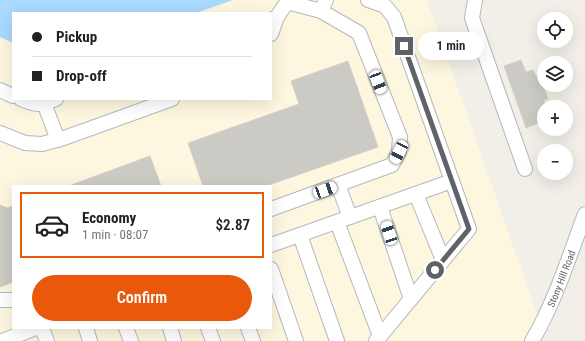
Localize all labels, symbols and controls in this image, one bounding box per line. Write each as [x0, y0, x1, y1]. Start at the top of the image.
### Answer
map controls [537, 12, 573, 180]
button: locate [537, 12, 573, 48]
text: Pickup [56, 28, 97, 46]
callout: 1 min [418, 32, 484, 60]
route end [395, 37, 413, 55]
text: 1 min [437, 38, 465, 53]
button: layers [537, 56, 573, 92]
text: Drop-off [56, 67, 107, 85]
car [368, 69, 388, 95]
button: + [537, 100, 573, 136]
car [388, 139, 410, 165]
button: − [537, 144, 573, 180]
car [312, 180, 338, 200]
icon: car [34, 207, 70, 243]
text: Economy [82, 209, 136, 227]
text: $2.87 [216, 216, 250, 234]
car [380, 220, 398, 246]
text: 1 min · 08:07 [82, 227, 148, 242]
street label: Stony Hill Road [545, 249, 577, 309]
route start [426, 261, 444, 279]
button: Confirm [32, 275, 252, 321]

